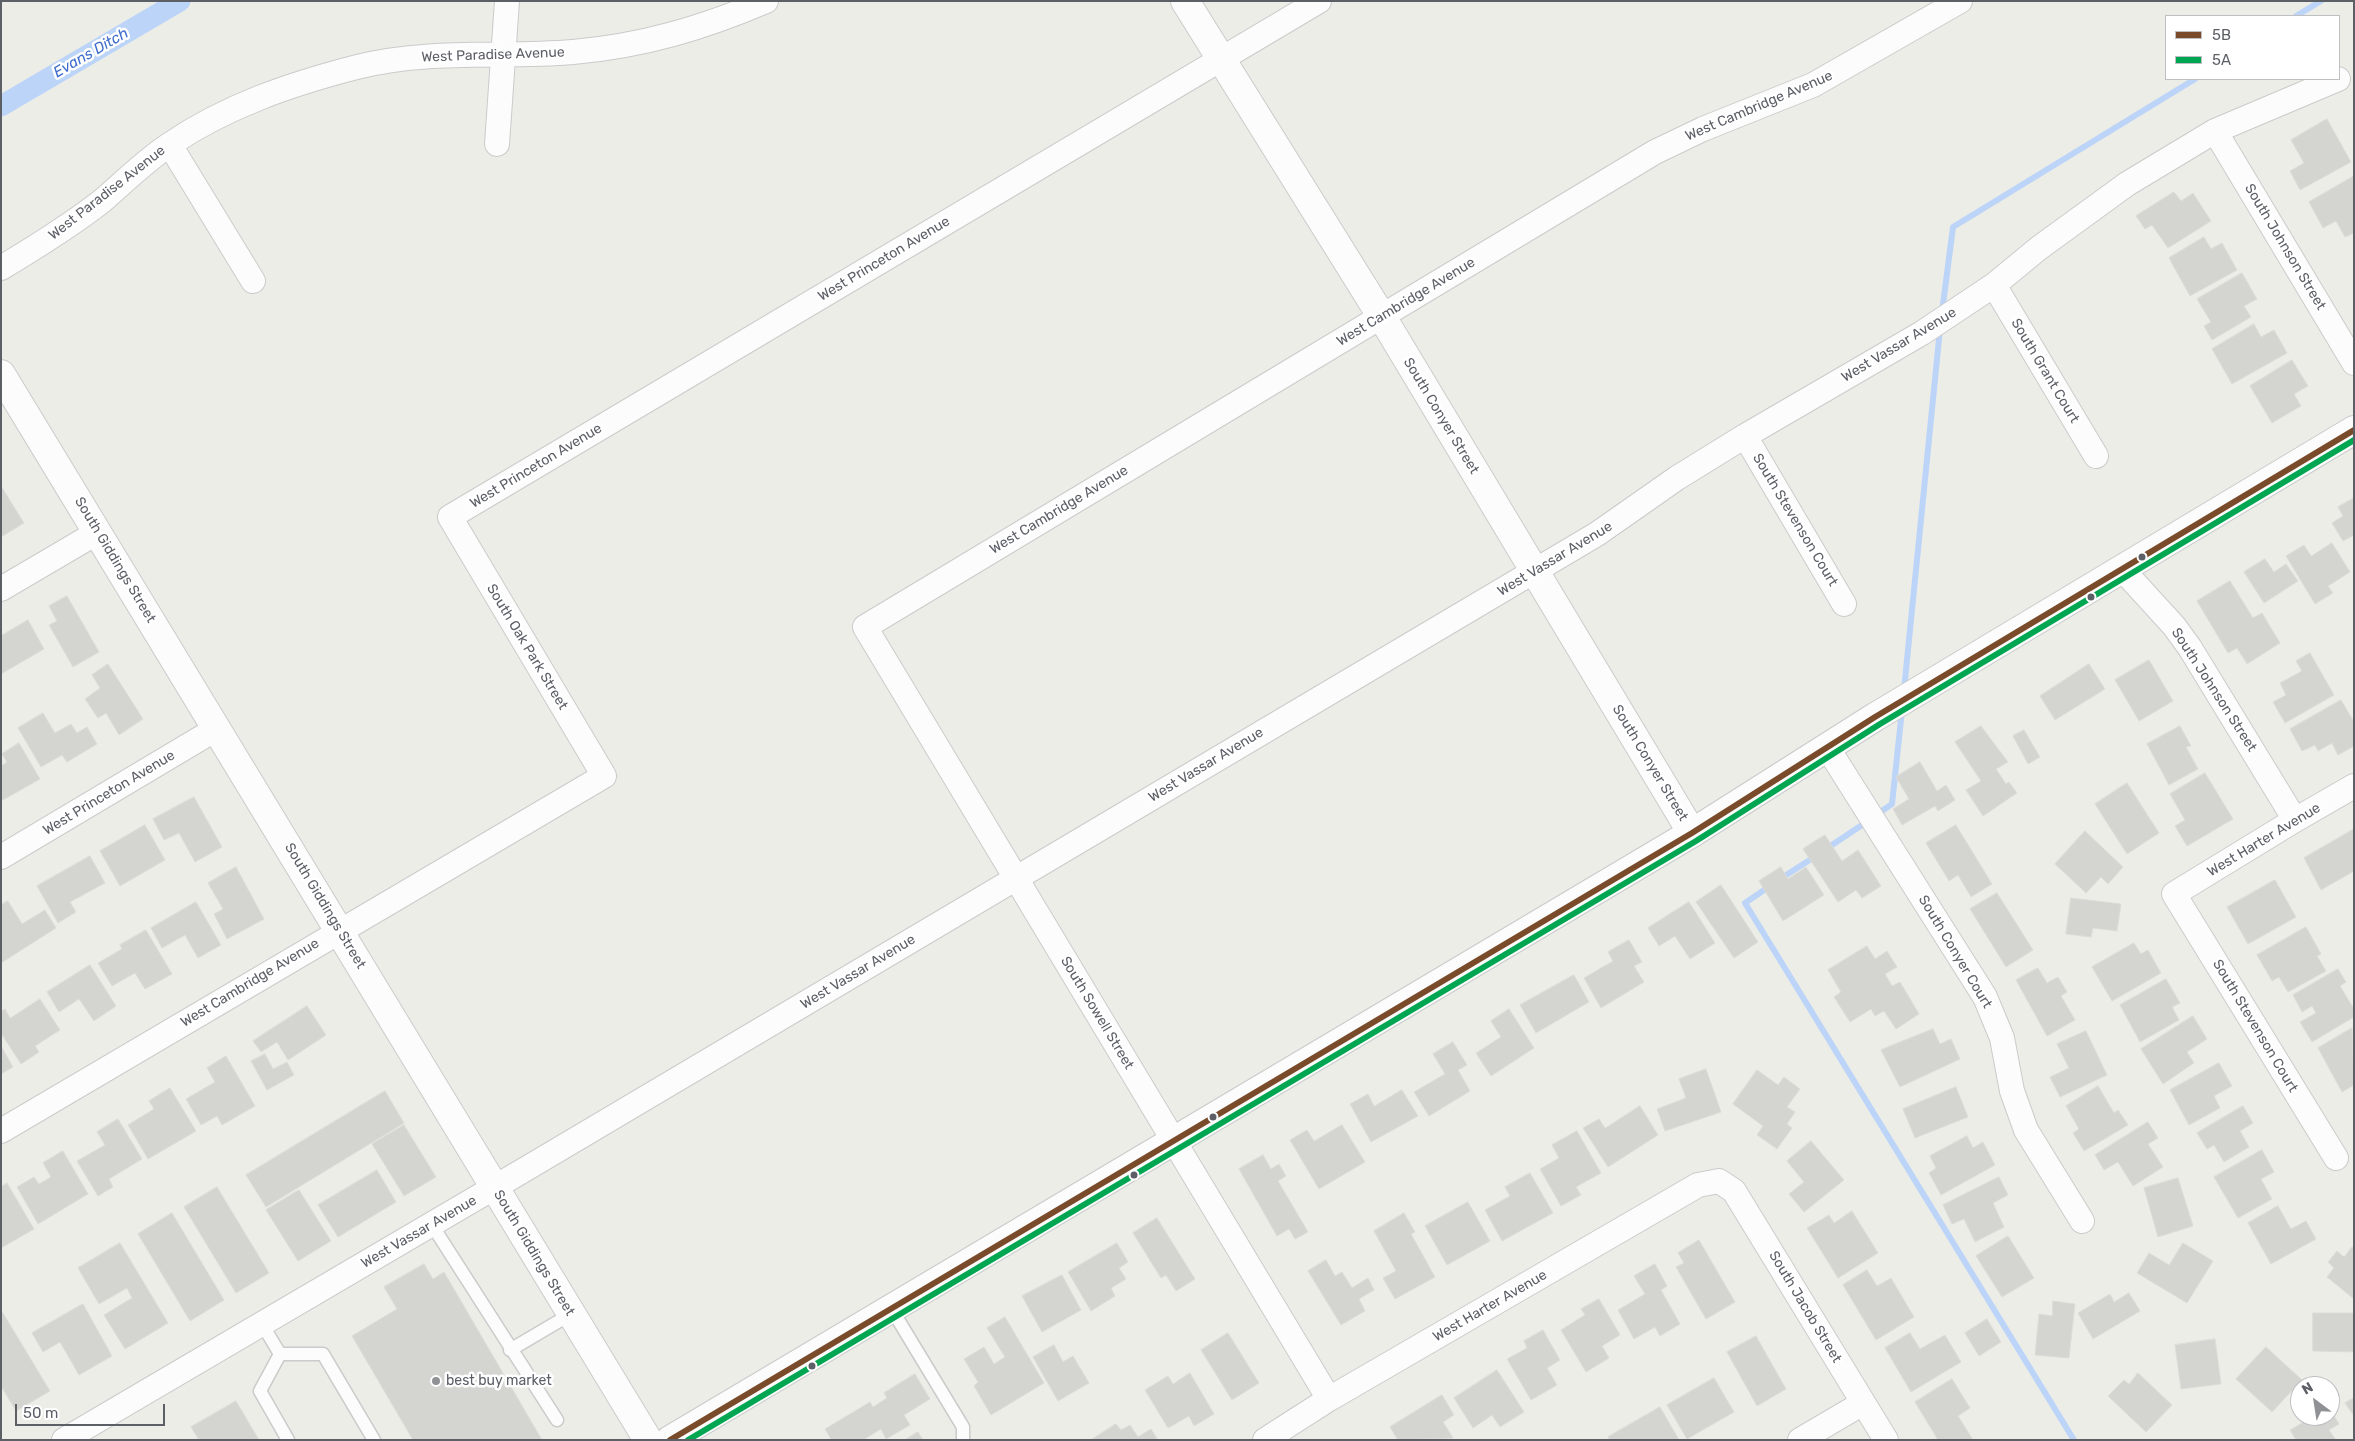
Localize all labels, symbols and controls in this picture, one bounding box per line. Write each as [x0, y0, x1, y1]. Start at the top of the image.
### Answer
legend [2165, 15, 2340, 80]
water label: Evans Ditch [50, 24, 132, 82]
text: 5B [2212, 26, 2231, 44]
street label: West Paradise Avenue [421, 44, 565, 66]
text: 5A [2212, 51, 2231, 69]
street label: West Cambridge Avenue [1683, 67, 1835, 145]
street label: West Paradise Avenue [45, 142, 169, 244]
street label: South Johnson Street [2241, 181, 2329, 313]
street label: West Princeton Avenue [815, 213, 953, 305]
street label: West Cambridge Avenue [1334, 254, 1478, 350]
street label: West Vassar Avenue [1839, 304, 1959, 386]
street label: South Grant Court [2007, 316, 2083, 426]
street label: South Conyer Street [1400, 355, 1482, 477]
street label: West Princeton Avenue [467, 420, 605, 512]
street label: South Stevenson Court [1749, 451, 1841, 589]
street label: West Cambridge Avenue [987, 462, 1131, 558]
street label: South Giddings Street [71, 494, 159, 626]
street label: West Vassar Avenue [1495, 518, 1615, 600]
unlabelled marker [2137, 552, 2147, 562]
street label: South Oak Park Street [483, 581, 571, 713]
unlabelled marker [2086, 592, 2096, 602]
street label: South Johnson Street [2168, 625, 2260, 755]
street label: South Conyer Street [1609, 702, 1691, 824]
street label: West Vassar Avenue [1146, 724, 1266, 806]
street label: West Princeton Avenue [40, 747, 178, 839]
street label: West Harter Avenue [2204, 800, 2324, 880]
street label: South Giddings Street [281, 840, 369, 972]
street label: South Conyer Court [1915, 892, 1995, 1012]
street label: West Vassar Avenue [798, 931, 918, 1013]
street label: West Cambridge Avenue [178, 935, 322, 1031]
street label: South Sowell Street [1057, 953, 1137, 1073]
street label: South Stevenson Court [2209, 957, 2301, 1095]
unlabelled marker [1208, 1112, 1218, 1122]
unlabelled marker [1129, 1170, 1139, 1180]
street label: South Giddings Street [490, 1187, 578, 1319]
street label: West Vassar Avenue [358, 1192, 480, 1272]
street label: South Jacob Street [1765, 1248, 1845, 1366]
street label: West Harter Avenue [1430, 1266, 1550, 1346]
unlabelled marker [807, 1361, 817, 1371]
place label: best buy market [446, 1373, 552, 1389]
marker: best buy market [430, 1375, 442, 1387]
north arrow [2290, 1376, 2340, 1426]
text: N [2299, 1379, 2316, 1398]
scale bar [18, 1394, 168, 1426]
text: 50 m [23, 1404, 58, 1422]

